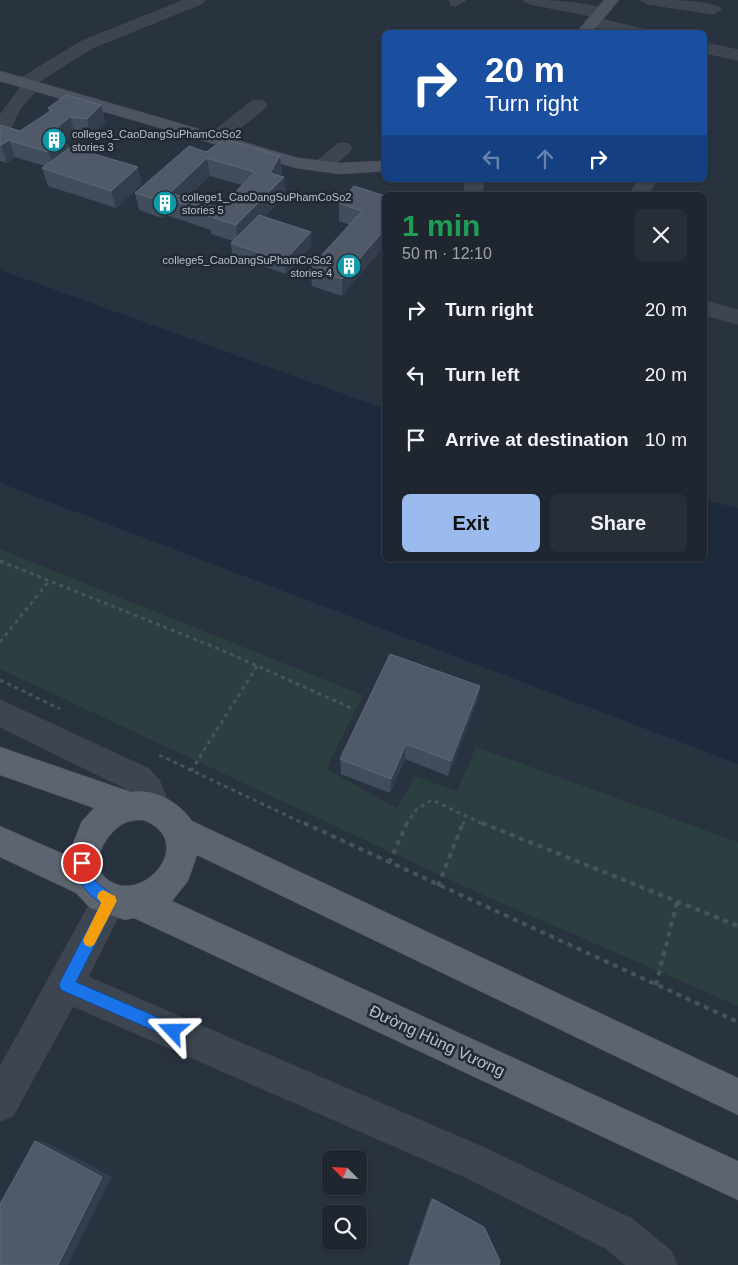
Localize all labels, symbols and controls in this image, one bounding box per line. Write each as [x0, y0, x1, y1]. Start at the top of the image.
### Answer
icon: right [402, 50, 467, 115]
text: 20 m [485, 50, 565, 89]
text: Turn right [485, 91, 578, 116]
building icon: college3_CaoDangSuPhamCoSo2 stories 3 [41, 127, 67, 153]
place label: college3_CaoDangSuPhamCoSo2 stories 3 [72, 128, 241, 153]
icon: left [478, 145, 506, 173]
icon: ahead [531, 145, 559, 173]
icon: right [584, 145, 612, 173]
building icon: college1_CaoDangSuPhamCoSo2 stories 5 [152, 190, 178, 216]
place label: college1_CaoDangSuPhamCoSo2 stories 5 [182, 191, 351, 216]
text: 1 min [402, 209, 480, 242]
button: close [635, 209, 687, 261]
text: 50 m · 12:10 [402, 245, 492, 262]
building icon: college5_CaoDangSuPhamCoSo2 stories 4 [336, 253, 362, 279]
place label: college5_CaoDangSuPhamCoSo2 stories 4 [163, 254, 332, 279]
icon: right [402, 296, 430, 324]
text: Turn right [445, 299, 533, 320]
text: 20 m [645, 299, 687, 320]
icon: left [402, 361, 430, 389]
text: Turn left [445, 364, 520, 385]
text: 20 m [645, 364, 687, 385]
icon: arrive [402, 426, 430, 454]
text: Arrive at destination [445, 429, 629, 450]
text: 10 m [645, 429, 687, 450]
button: Exit [402, 494, 540, 552]
button: Share [550, 494, 687, 552]
pin [61, 842, 103, 884]
icon: arrive [68, 849, 96, 877]
street label: Đường Hùng Vương [367, 1002, 507, 1080]
position arrow [146, 1004, 198, 1056]
north arrow [322, 1150, 368, 1195]
map controls [322, 1150, 367, 1250]
button: search [322, 1205, 367, 1250]

